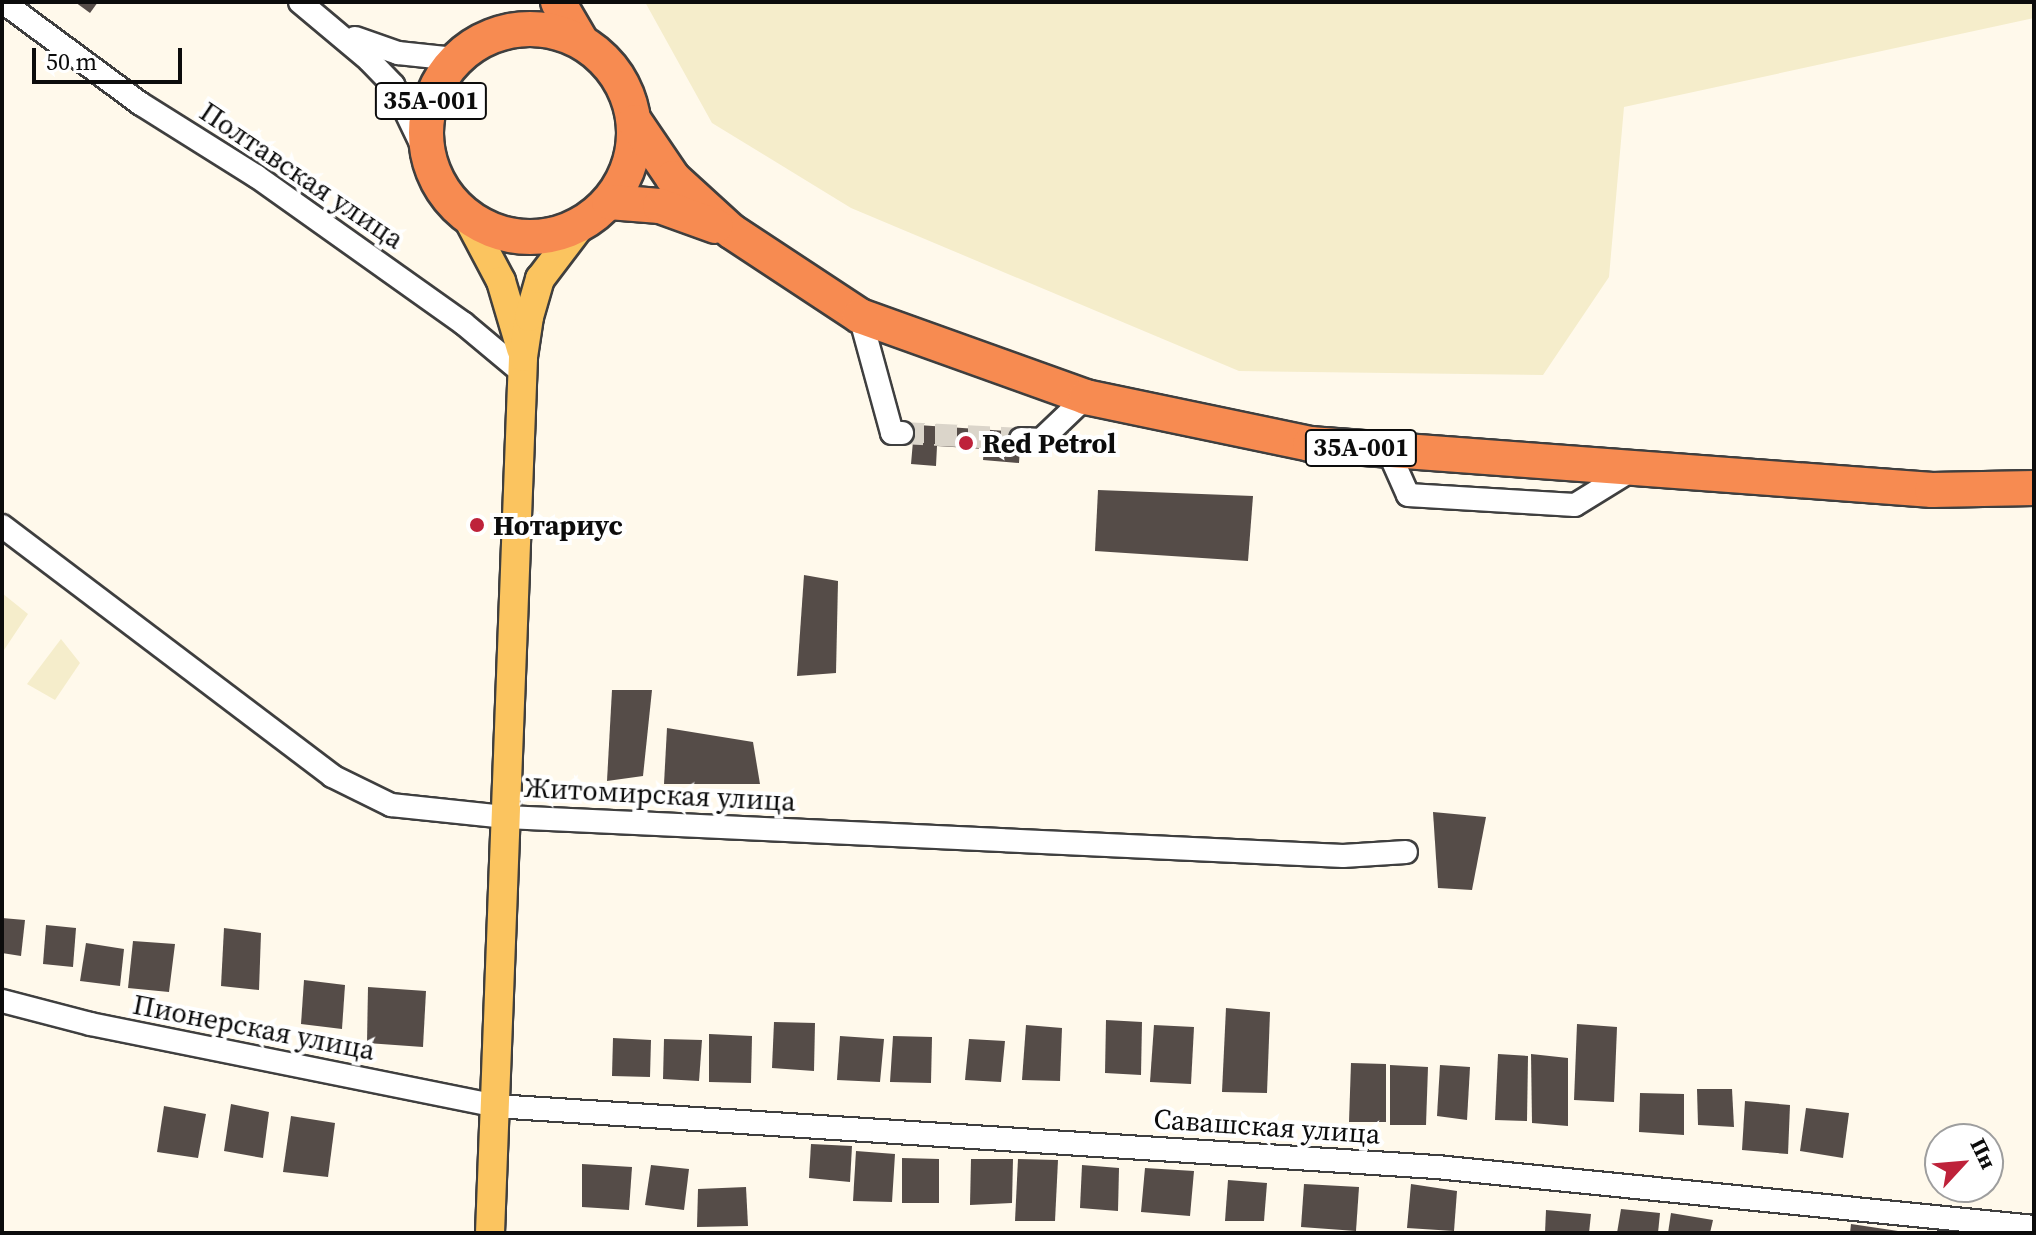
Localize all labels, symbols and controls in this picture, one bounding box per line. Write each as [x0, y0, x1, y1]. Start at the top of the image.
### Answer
scale bar [36, 32, 186, 82]
text: 50 m [46, 45, 97, 78]
road number: 35А-001 [373, 79, 489, 123]
street label: Полтавская улица [194, 94, 410, 256]
place label: Red Petrol [982, 426, 1116, 460]
road number: 35А-001 [1303, 426, 1419, 470]
marker: Red Petrol [957, 434, 975, 452]
place label: Нотариус [493, 508, 623, 542]
marker: Нотариус [468, 516, 486, 534]
street label: Житомирская улица [523, 770, 797, 818]
street label: Пионерская улица [130, 987, 378, 1067]
street label: Савашская улица [1152, 1101, 1382, 1151]
north arrow [1924, 1123, 2004, 1203]
text: Пн [1964, 1133, 2004, 1174]

